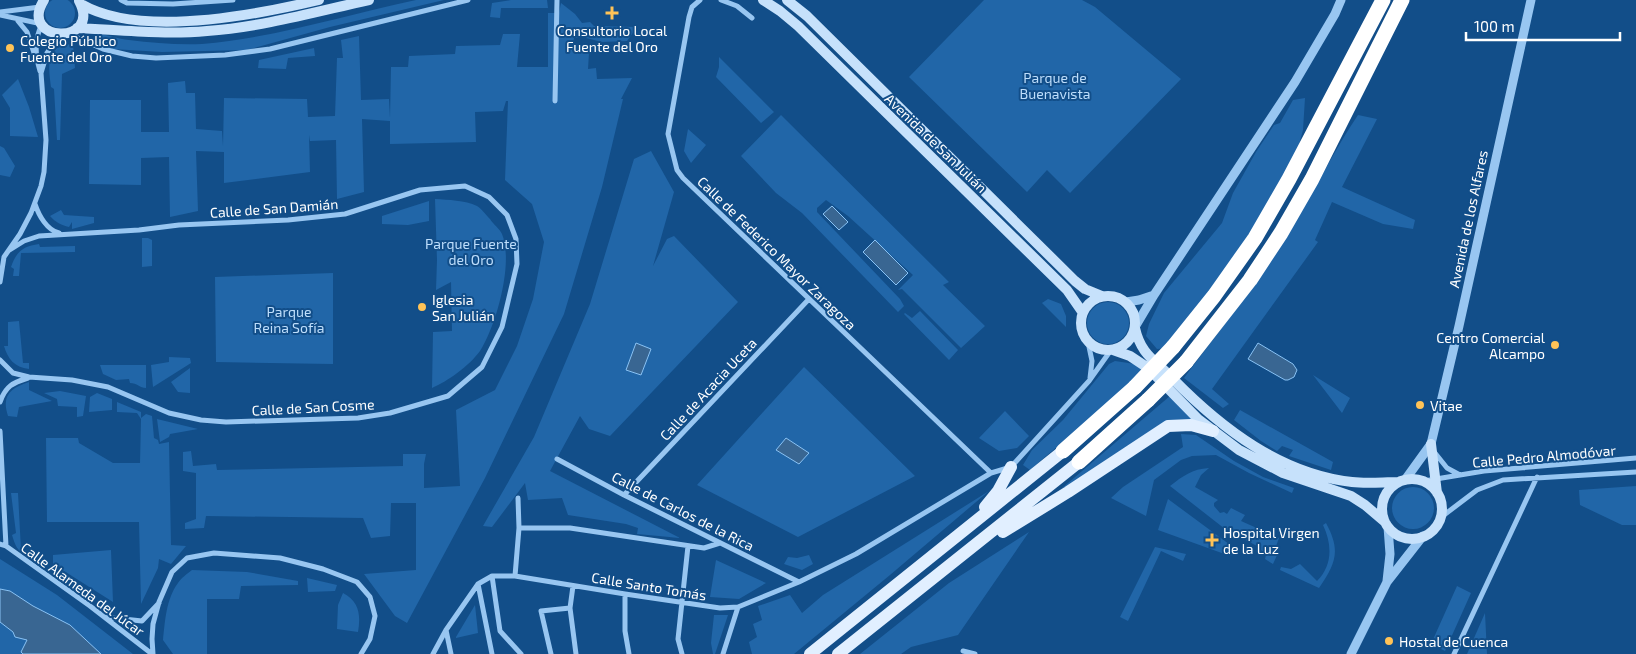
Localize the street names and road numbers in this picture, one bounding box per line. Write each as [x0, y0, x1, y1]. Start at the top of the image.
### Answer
street label: Avenida de San Julián [882, 90, 990, 196]
street label: Avenida de los Alfares [1445, 149, 1491, 289]
street label: Calle de Federico Mayor Zaragoza [694, 173, 860, 333]
street label: Calle de San Damián [209, 195, 339, 221]
street label: Calle de Acacia Uceta [656, 334, 760, 444]
street label: Calle de San Cosme [251, 395, 375, 419]
street label: Calle Pedro Almodóvar [1471, 441, 1617, 471]
street label: Calle de Carlos de la Rica [609, 468, 757, 554]
street label: Calle Alameda del Júcar [18, 538, 148, 640]
street label: Calle Santo Tomás [590, 569, 708, 603]

